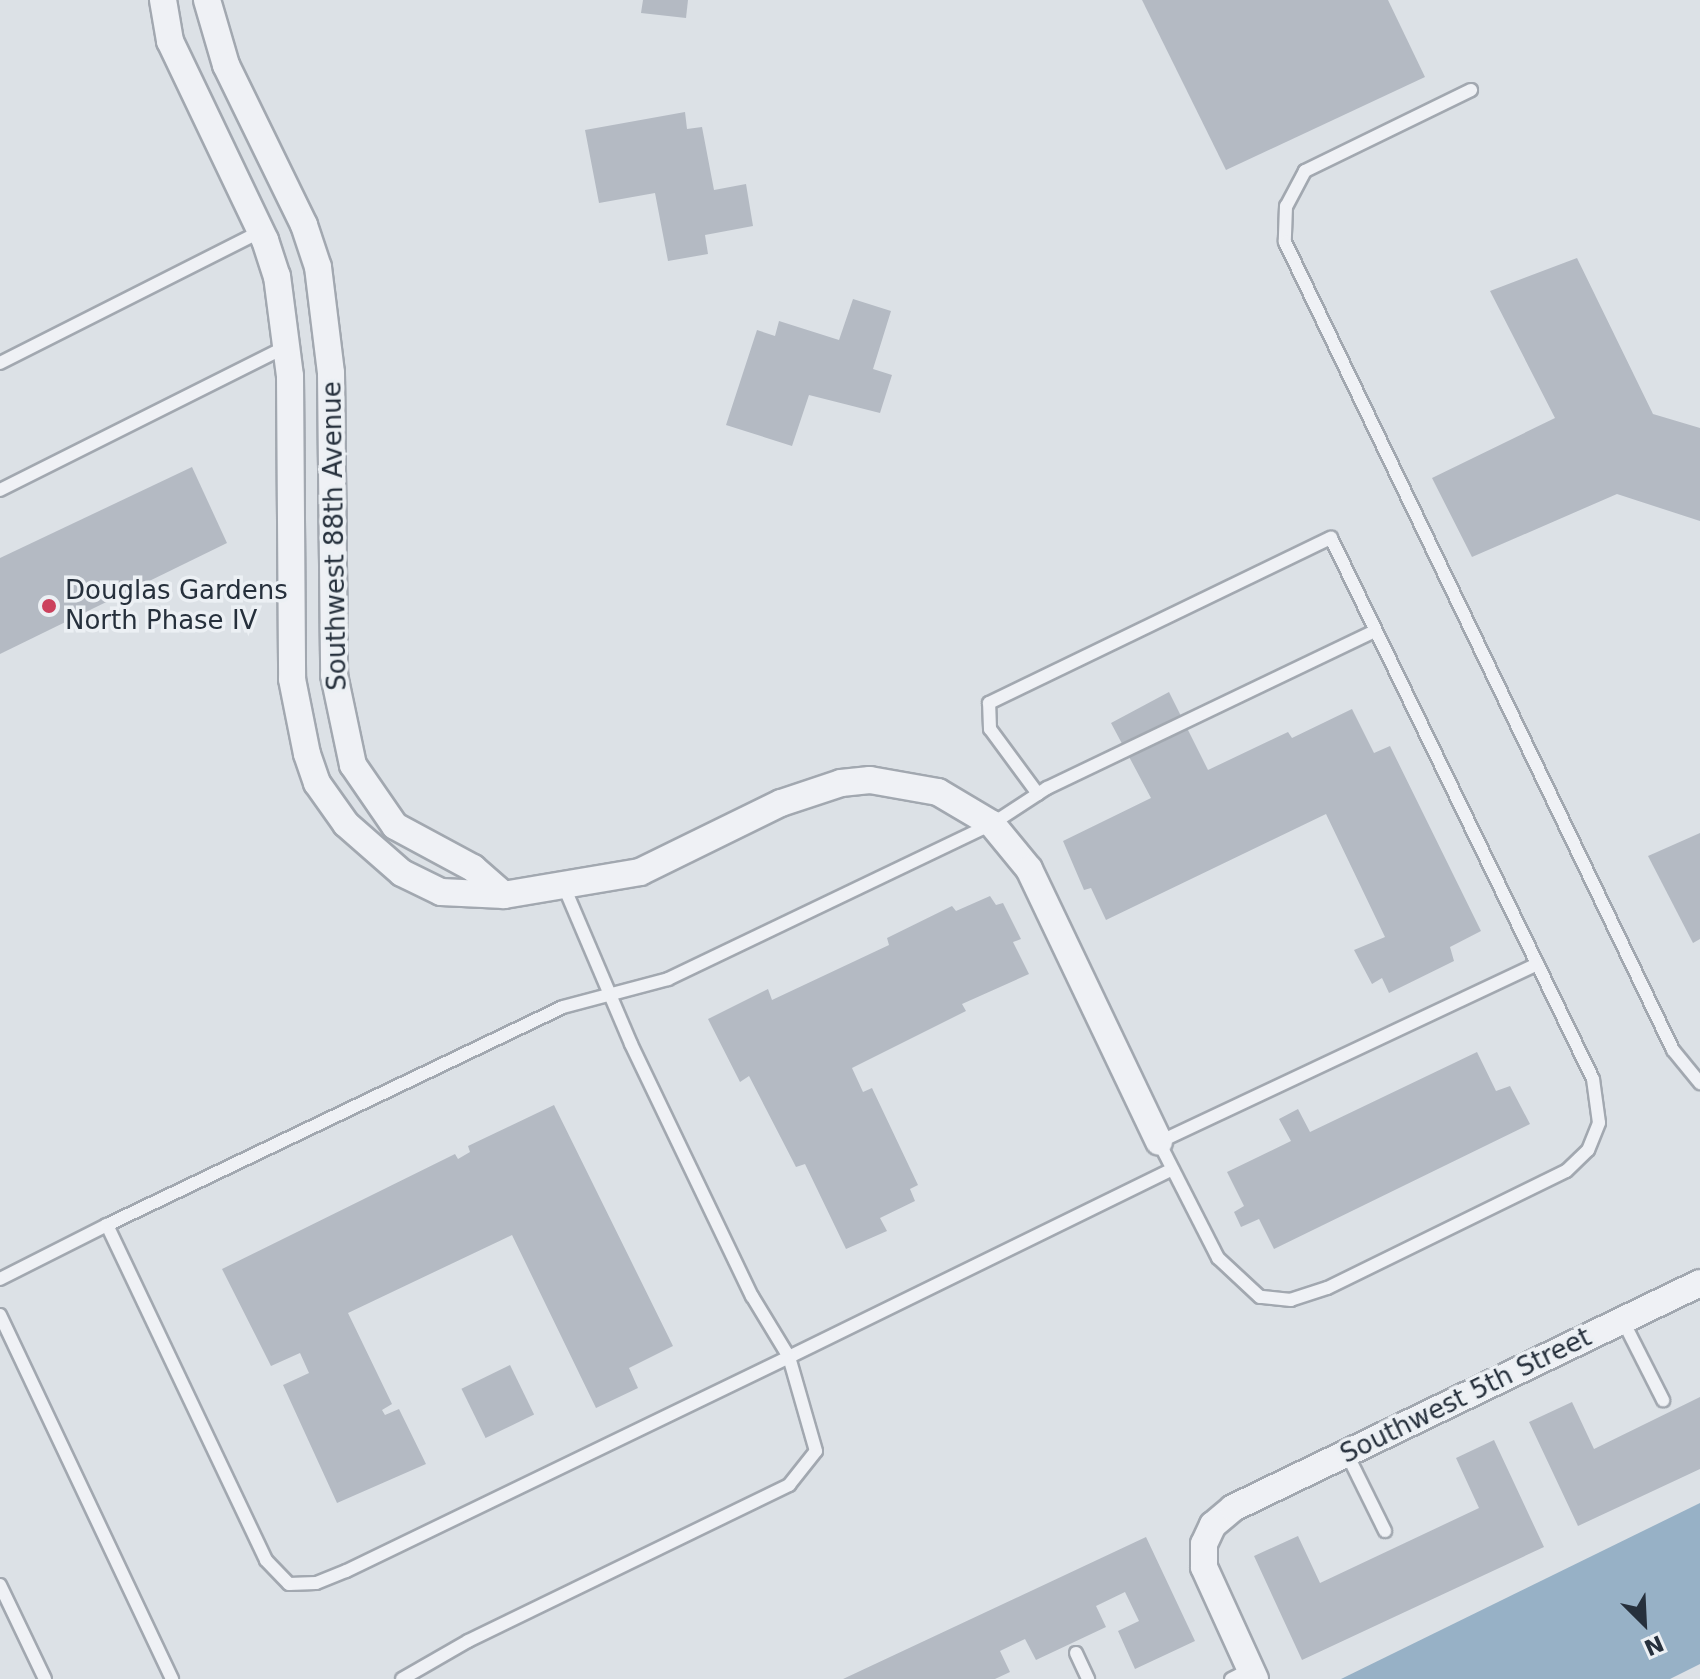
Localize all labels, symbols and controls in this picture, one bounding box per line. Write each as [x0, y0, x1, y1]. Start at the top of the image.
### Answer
street label: Southwest 88th Avenue [317, 381, 353, 691]
place label: Douglas Gardens North Phase IV [65, 575, 288, 636]
marker: Douglas Gardens North Phase IV [40, 597, 58, 615]
street label: Southwest 5th Street [1335, 1322, 1597, 1470]
north arrow [1604, 1583, 1684, 1663]
text: N [1640, 1630, 1667, 1661]

